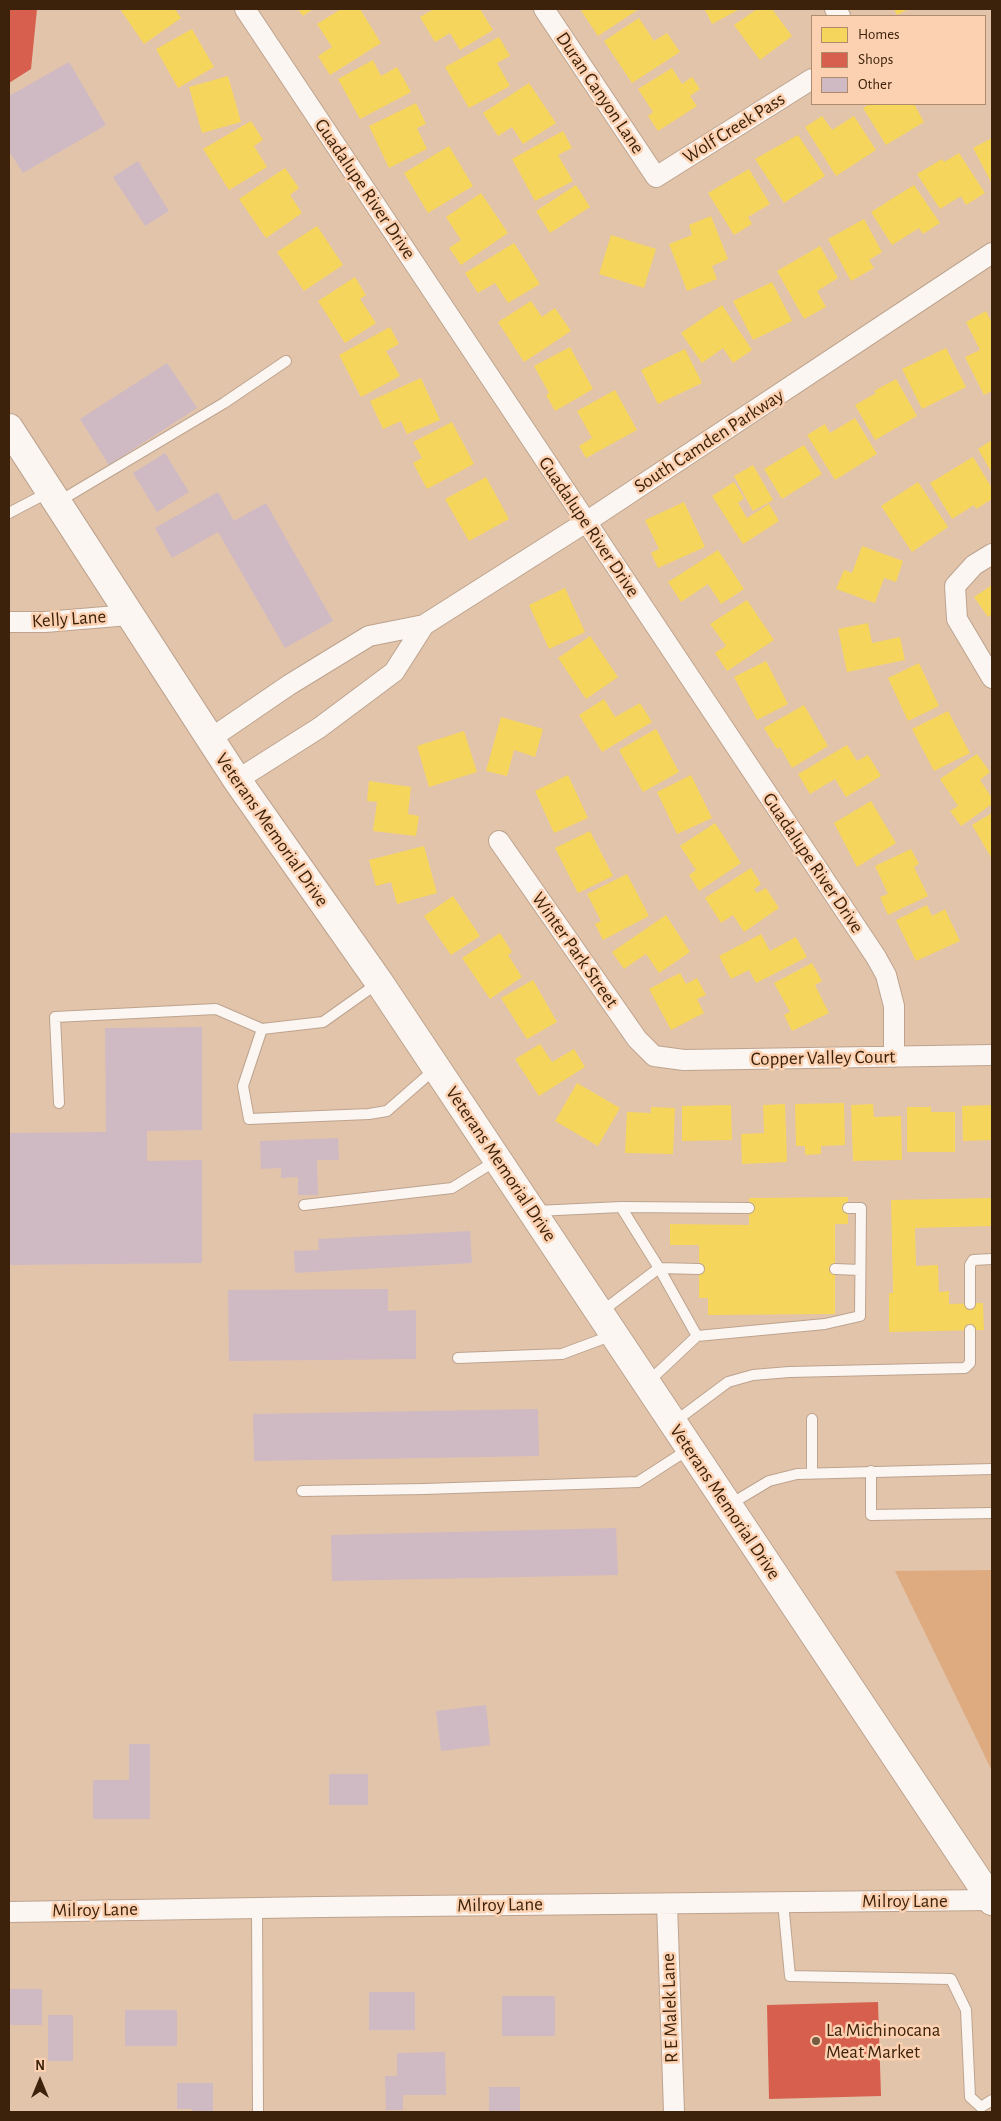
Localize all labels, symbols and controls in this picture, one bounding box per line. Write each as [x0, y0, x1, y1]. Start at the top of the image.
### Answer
legend [811, 15, 986, 105]
text: Homes [858, 27, 900, 42]
street label: Duran Canyon Lane [551, 28, 649, 158]
text: Shops [858, 52, 893, 67]
text: Other [858, 77, 892, 92]
street label: Wolf Creek Pass [679, 88, 789, 168]
street label: Guadalupe River Drive [310, 114, 420, 264]
street label: South Camden Parkway [630, 384, 788, 498]
street label: Guadalupe River Drive [534, 452, 644, 602]
street label: Kelly Lane [31, 605, 107, 633]
street label: Veterans Memorial Drive [210, 749, 334, 911]
street label: Guadalupe River Drive [758, 788, 868, 938]
street label: Winter Park Street [527, 888, 623, 1012]
street label: Copper Valley Court [751, 1045, 895, 1071]
street label: Veterans Memorial Drive [441, 1082, 561, 1246]
street label: Veterans Memorial Drive [665, 1420, 785, 1584]
street label: Milroy Lane [862, 1890, 948, 1912]
street label: Milroy Lane [457, 1893, 543, 1917]
street label: Milroy Lane [52, 1898, 138, 1922]
street label: R E Malek Lane [657, 1953, 683, 2063]
place label: La Michinocana Meat Market [826, 2019, 941, 2063]
marker: La Michinocana Meat Market [810, 2035, 822, 2047]
north arrow [15, 2056, 65, 2106]
text: N [35, 2059, 45, 2073]

